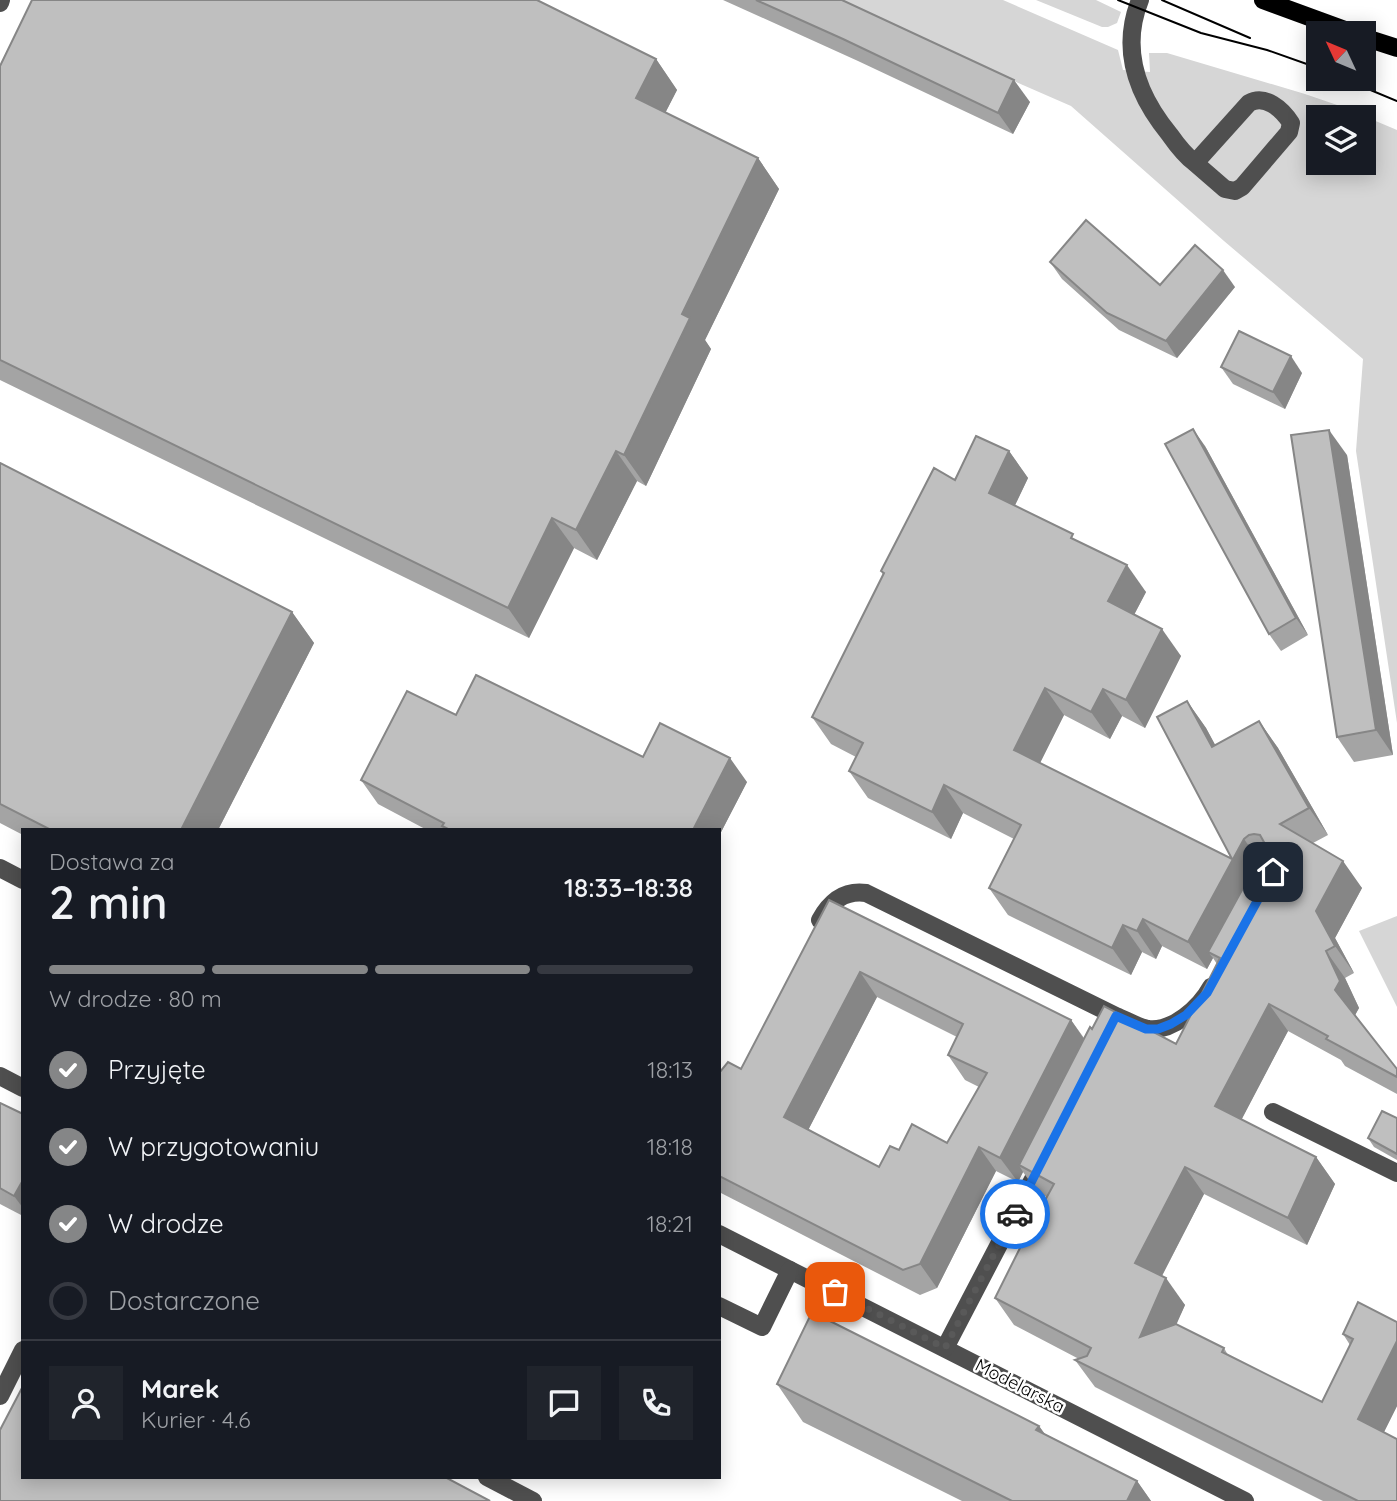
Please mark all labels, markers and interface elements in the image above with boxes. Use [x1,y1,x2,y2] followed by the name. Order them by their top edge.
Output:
[1306,21,1376,91] north arrow
[1306,21,1376,175] map controls
[1306,105,1376,175] button: layers
[1243,842,1303,902] pin
[49,847,175,876] text: Dostawa za
[1254,853,1292,891] icon: home
[564,871,693,904] text: 18:33–18:38
[49,873,168,931] text: 2 min
[49,984,222,1013] text: W drodze · 80 m
[49,1051,87,1089] icon: check
[108,1053,206,1086] text: Przyjęte
[647,1055,693,1084] text: 18:13
[49,1128,87,1166] icon: check
[108,1130,319,1163] text: W przygotowaniu
[647,1132,693,1161] text: 18:18
[980,1179,1050,1249] courier
[996,1195,1034,1233] icon: car
[49,1205,87,1243] icon: check
[108,1207,224,1240] text: W drodze
[647,1209,693,1238] text: 18:21
[805,1262,865,1322] pin
[816,1273,854,1311] icon: bag
[108,1284,260,1317] text: Dostarczone
[971,1353,1069,1418] street label: Modelarska
[49,1366,123,1440] button: person
[527,1366,601,1440] button: chat
[619,1366,693,1440] button: phone
[141,1372,219,1405] text: Marek
[141,1405,251,1434] text: Kurier · 4.6

